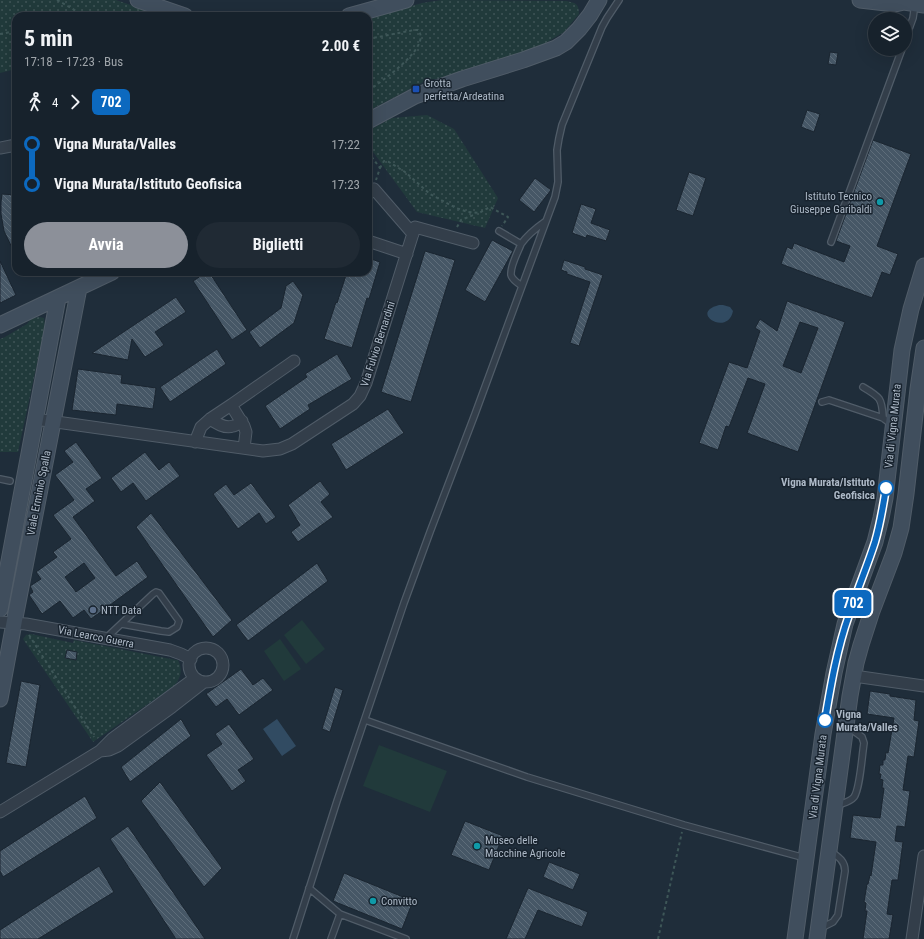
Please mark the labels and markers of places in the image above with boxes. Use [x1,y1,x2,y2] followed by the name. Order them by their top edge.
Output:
[424,77,504,103] place label: Grotta perfetta/Ardeatina
[411,84,421,94] marker: Grotta perfetta/Ardeatina
[790,190,872,216] place label: Istituto Tecnico Giuseppe Garibaldi
[875,197,885,207] marker: Istituto Tecnico Giuseppe Garibaldi
[781,476,876,502] place label: Vigna Murata/Istituto Geofisica
[878,480,894,496] marker: Vigna Murata/Istituto Geofisica
[101,604,142,617] place label: NTT Data
[88,605,98,615] marker: NTT Data
[836,708,898,734] place label: Vigna Murata/Valles
[817,712,833,728] marker: Vigna Murata/Valles
[485,834,566,860] place label: Museo delle Macchine Agricole
[472,841,482,851] marker: Museo delle Macchine Agricole
[381,895,418,908] place label: Convitto
[368,896,378,906] marker: Convitto

